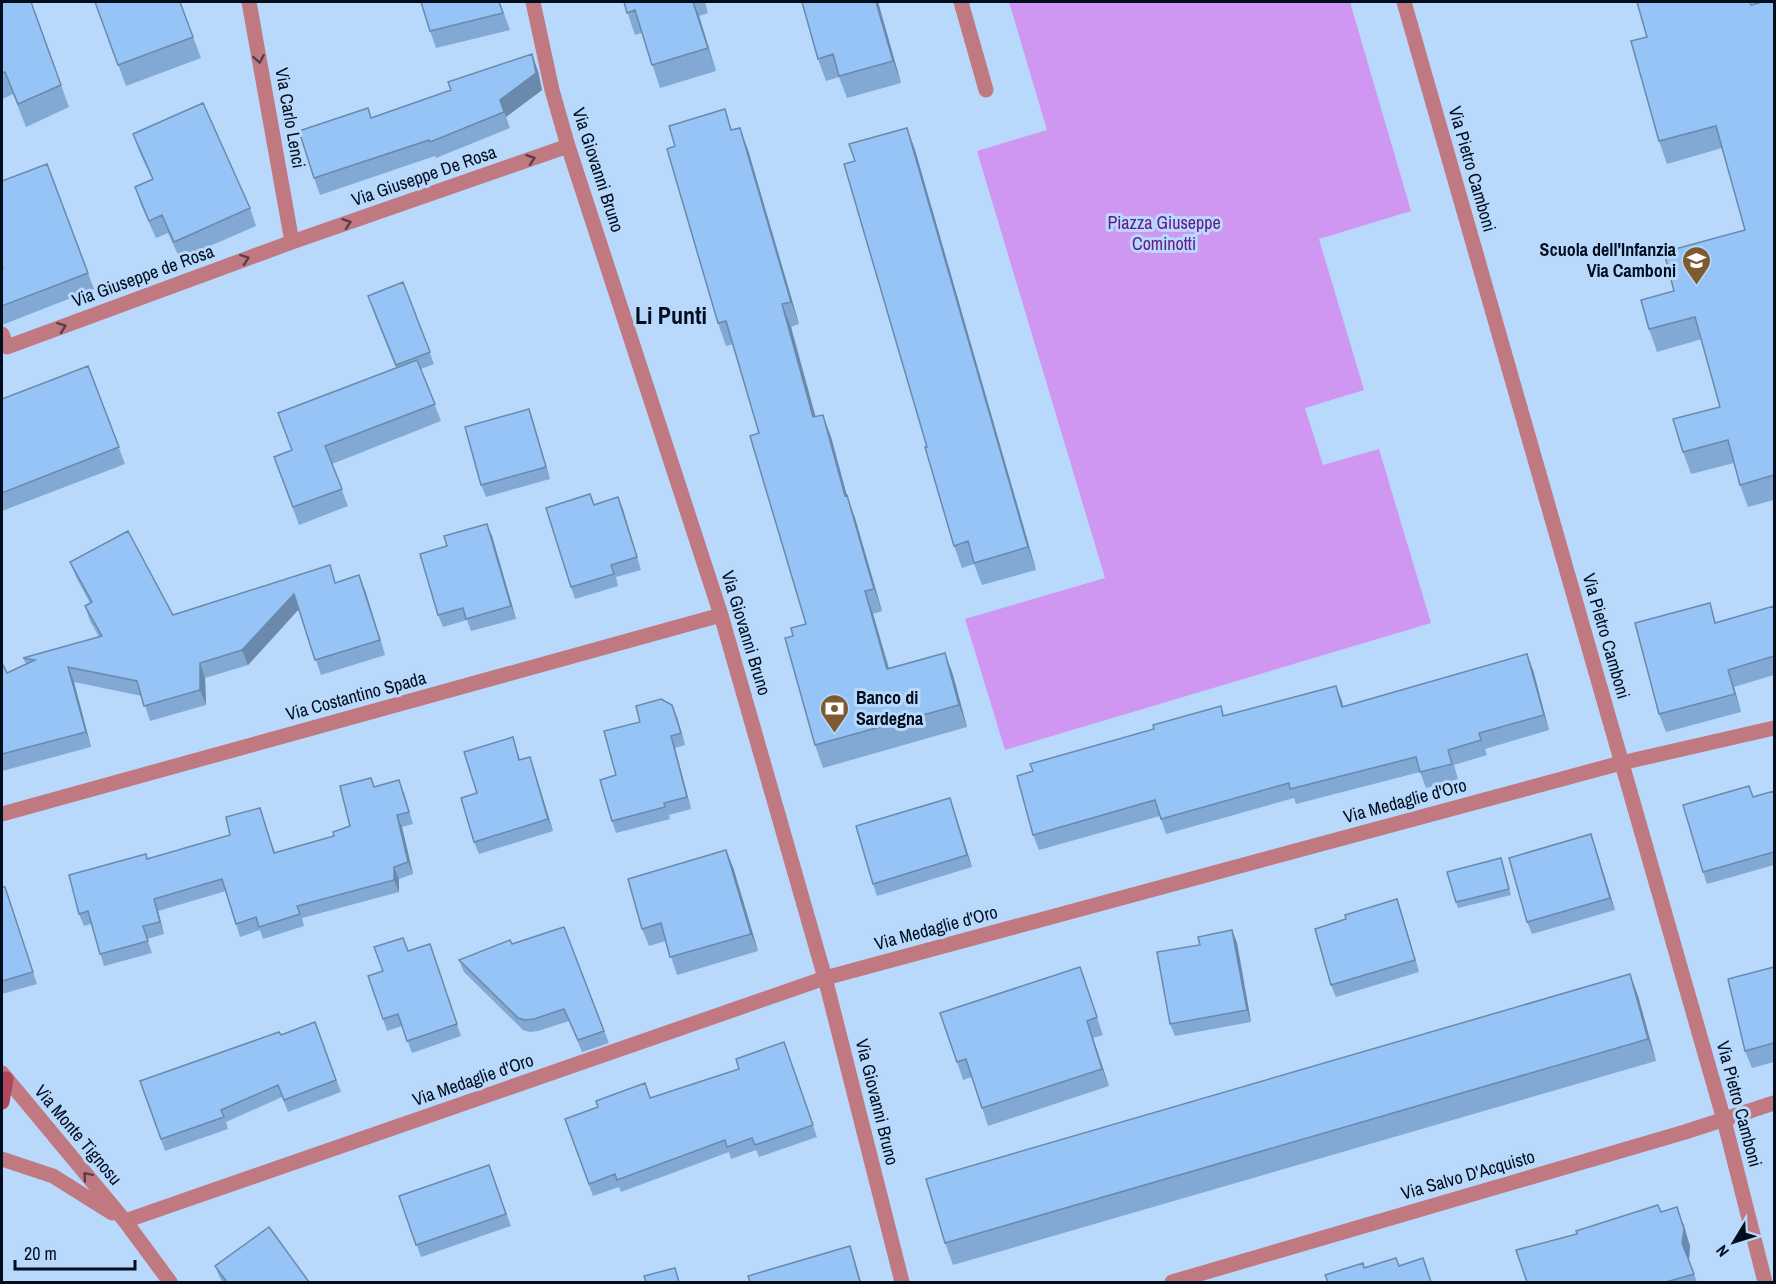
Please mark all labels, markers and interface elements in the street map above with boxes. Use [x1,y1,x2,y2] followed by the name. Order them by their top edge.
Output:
[253,54,265,64] one-way arrow
[269,66,312,170] street label: Via Carlo Lenci
[1443,103,1502,234] street label: Via Pietro Camboni
[567,104,630,235] street label: Via Giovanni Bruno
[348,139,500,212] street label: Via Giuseppe De Rosa
[525,153,536,166] one-way arrow
[1107,210,1221,256] park label: Piazza Giuseppe Cominotti
[341,217,352,230] one-way arrow
[1540,237,1677,283] place label: Scuola dell'Infanzia Via Camboni
[69,238,217,313] street label: Via Giuseppe de Rosa
[1681,244,1713,286] school or university icon: Scuola dell'Infanzia Via Camboni
[239,254,250,267] one-way arrow
[635,299,707,331] district label: Li Punti
[56,322,67,334] one-way arrow
[716,567,777,698] street label: Via Giovanni Bruno
[1577,570,1636,701] street label: Via Pietro Camboni
[283,665,429,726] street label: Via Costantino Spada
[856,685,924,731] place label: Banco di Sardegna
[819,692,851,734] bank icon: Banco di Sardegna
[1341,772,1469,829] street label: Via Medaglie d'Oro
[872,899,1000,956] street label: Via Medaglie d'Oro
[850,1036,905,1168] street label: Via Giovanni Bruno
[1711,1038,1768,1170] street label: Via Pietro Camboni
[409,1047,537,1112] street label: Via Medaglie d'Oro
[29,1079,128,1190] street label: Via Monte Tignosu
[1398,1143,1538,1206] street label: Via Salvo D'Acquisto
[83,1172,94,1183] one-way arrow
[1704,1212,1764,1272] north arrow
[15,1233,135,1271] scale bar
[24,1241,57,1266] text: 20 m
[1711,1241,1734,1262] text: N

